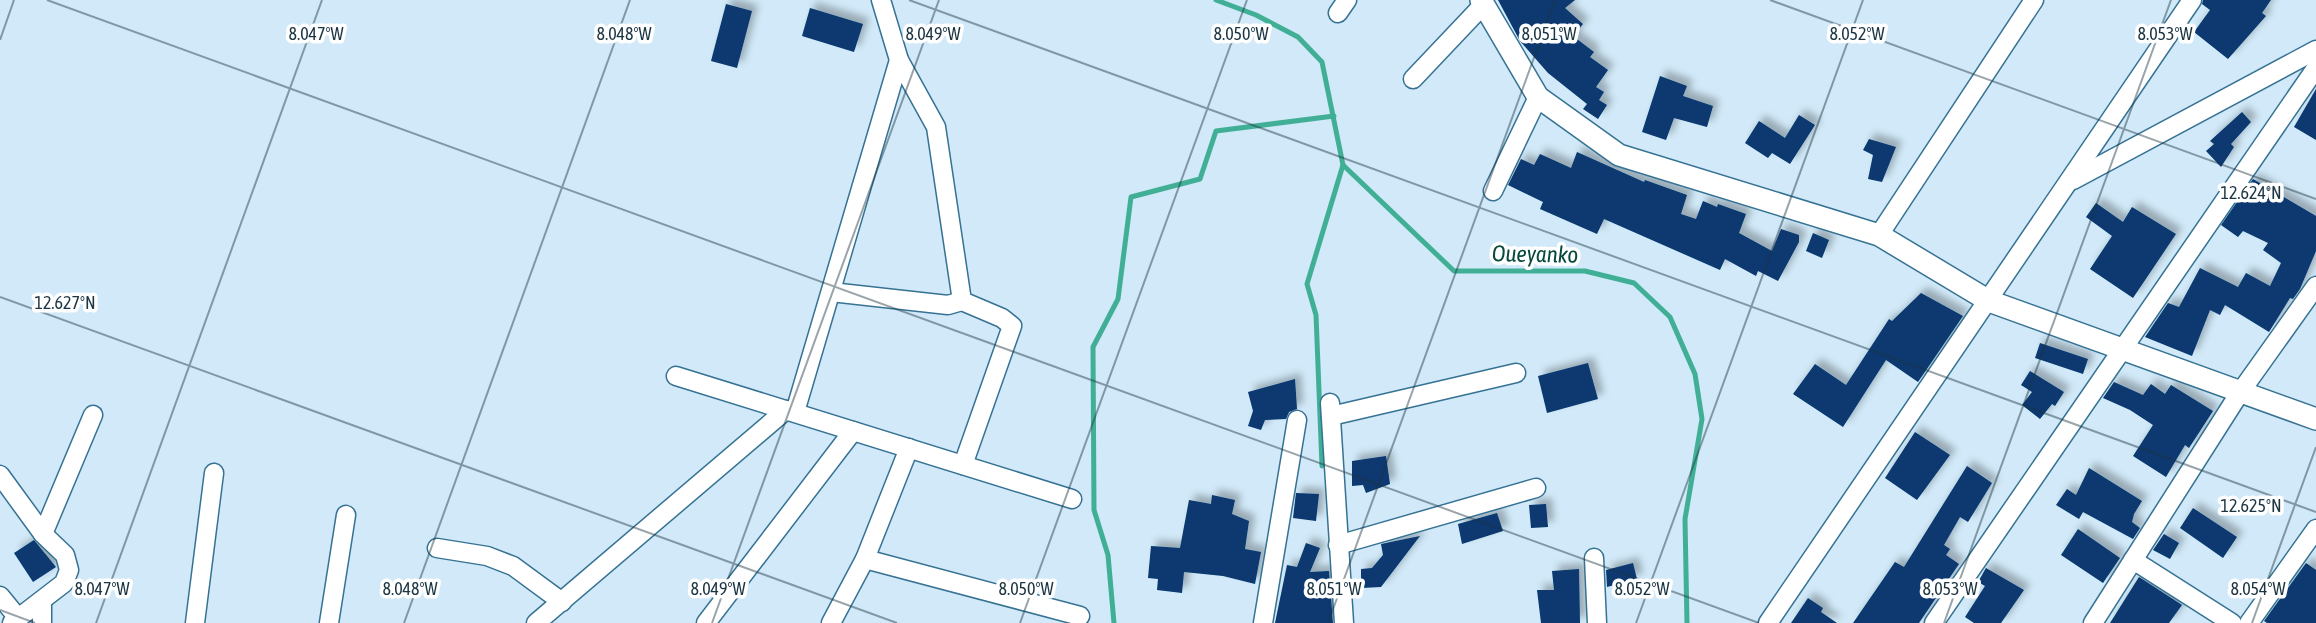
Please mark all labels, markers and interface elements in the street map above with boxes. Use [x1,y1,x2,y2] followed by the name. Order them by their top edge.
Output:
[288,23,344,44] text: 8.047°W
[596,23,652,44] text: 8.048°W
[905,23,961,44] text: 8.049°W
[1213,23,1269,44] text: 8.050°W
[1521,23,1577,44] text: 8.051°W
[1829,23,1885,44] text: 8.052°W
[2137,23,2193,44] text: 8.053°W
[2220,182,2282,203] text: 12.624°N
[1492,240,1578,268] water label: Oueyanko
[34,292,96,313] text: 12.627°N
[2220,495,2282,516] text: 12.625°N
[74,578,130,599] text: 8.047°W
[382,578,438,599] text: 8.048°W
[690,578,746,599] text: 8.049°W
[998,578,1054,599] text: 8.050°W
[1306,578,1362,599] text: 8.051°W
[1614,578,1670,599] text: 8.052°W
[1922,578,1978,599] text: 8.053°W
[2230,578,2286,599] text: 8.054°W

